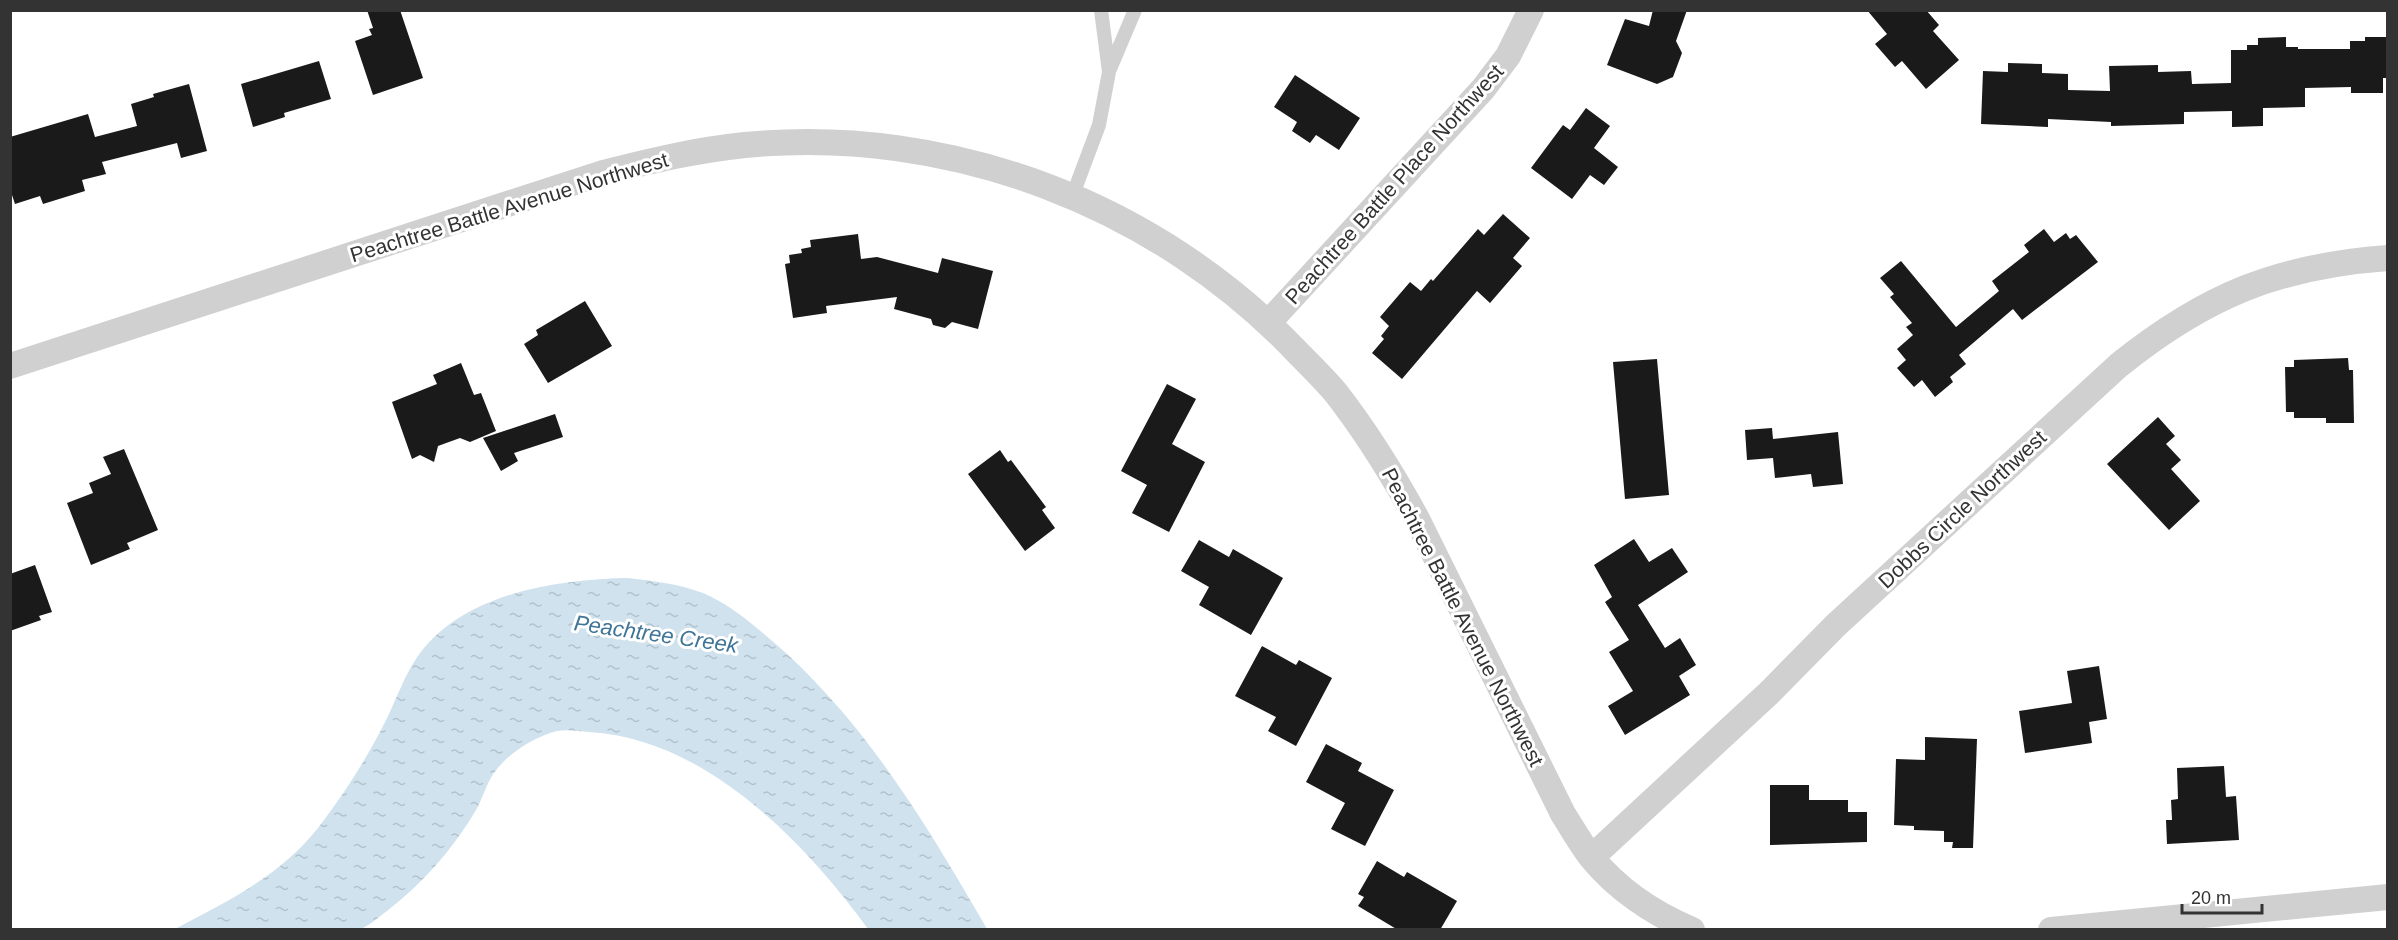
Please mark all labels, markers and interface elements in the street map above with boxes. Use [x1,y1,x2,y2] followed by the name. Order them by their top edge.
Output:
[1280,60,1508,308] street label: Peachtree Battle Place Northwest
[347,148,671,266] street label: Peachtree Battle Avenue Northwest
[1873,425,2051,593] street label: Dobbs Circle Northwest
[1378,464,1548,770] street label: Peachtree Battle Avenue Northwest
[573,610,740,658] water label: Peachtree Creek
[2182,877,2262,915] scale bar
[2191,888,2231,908] text: 20 m

